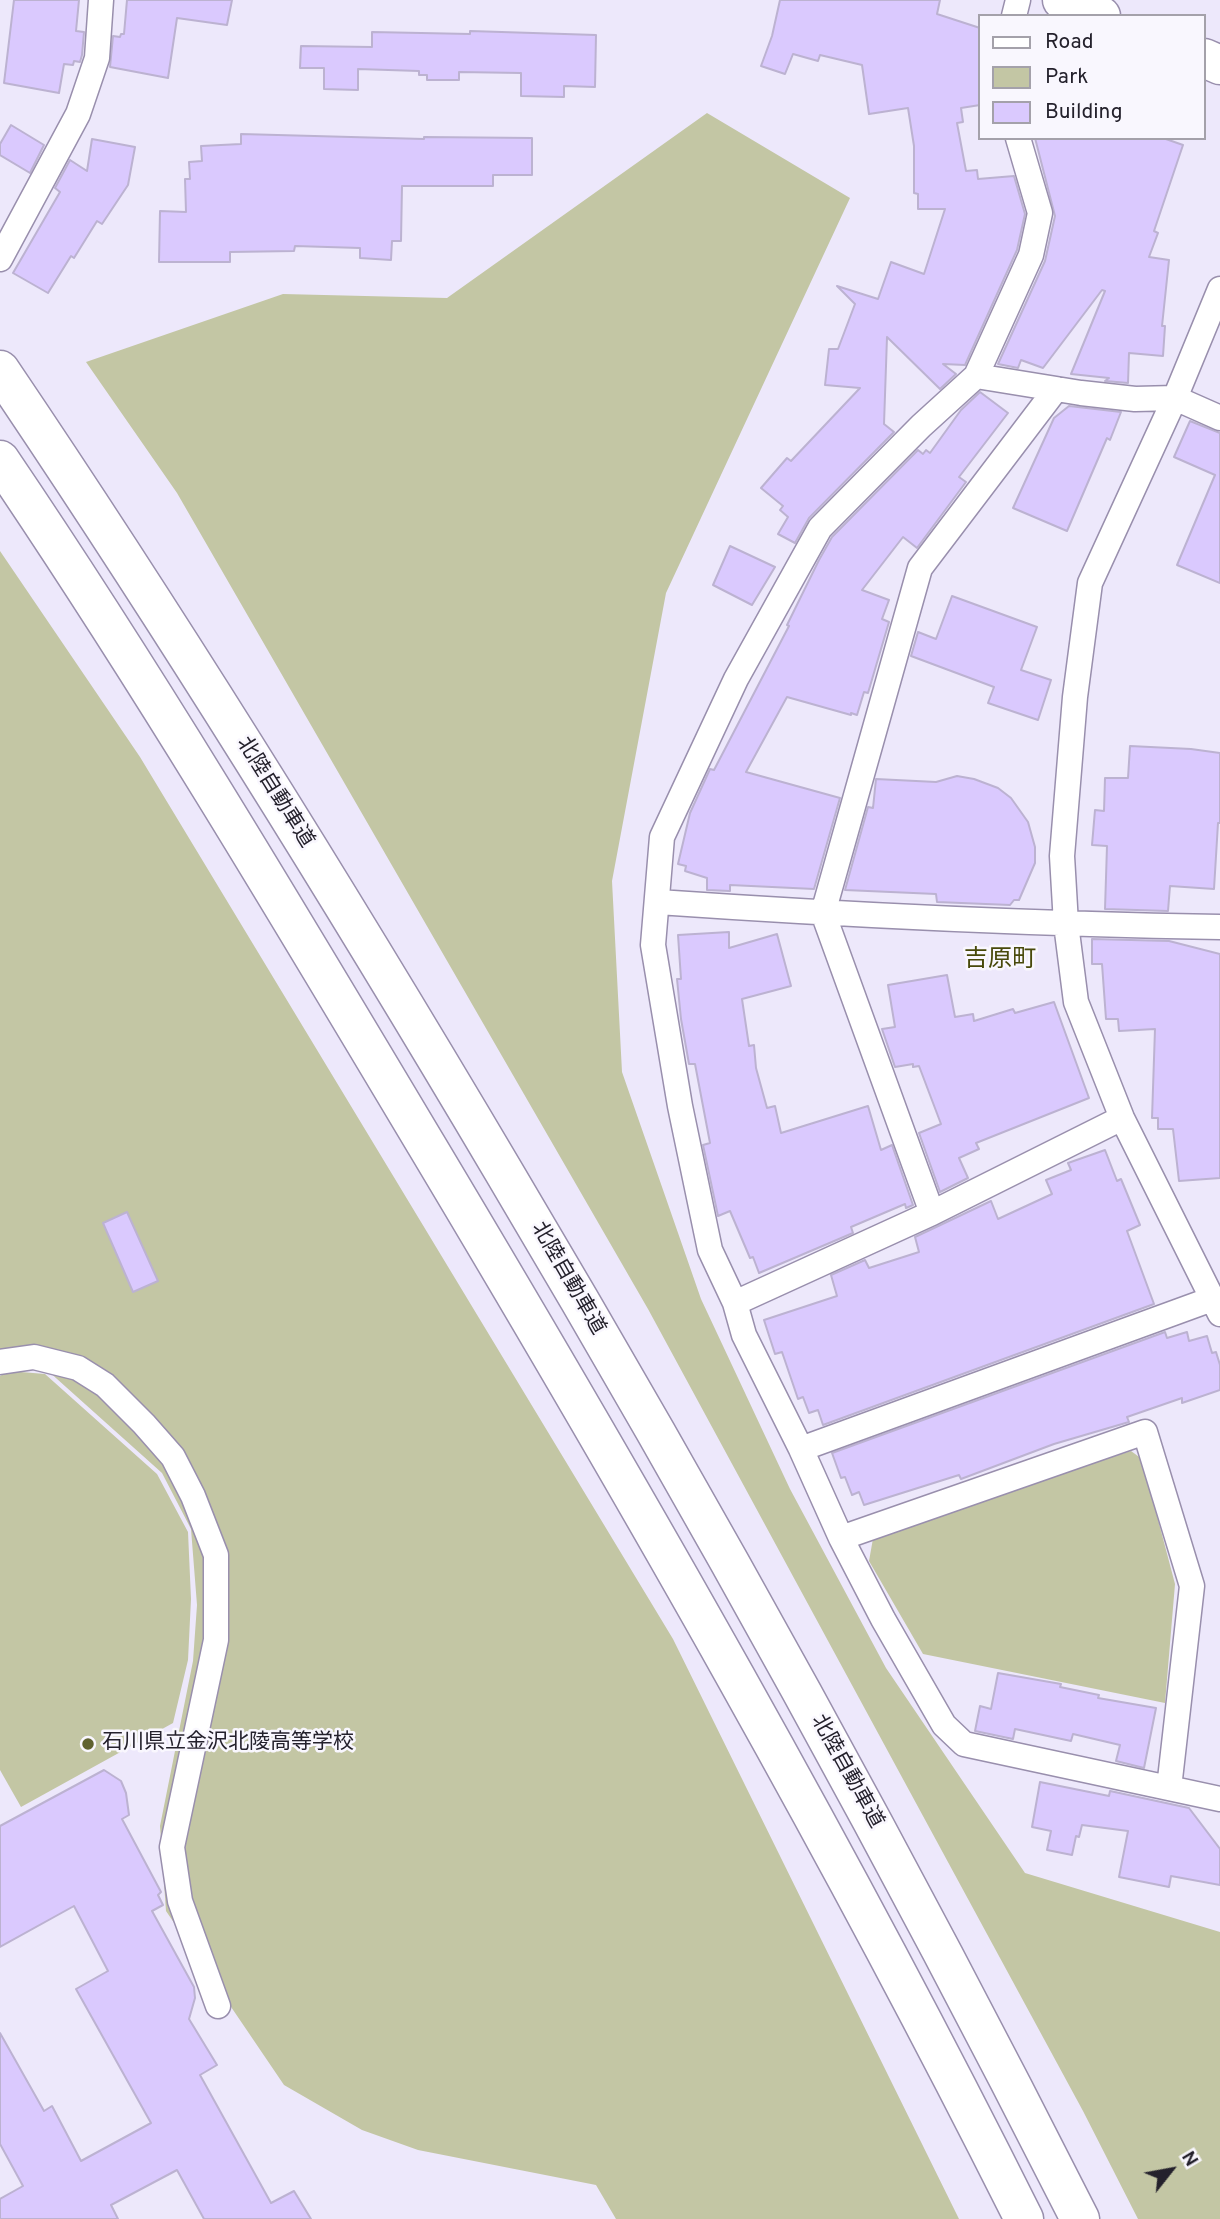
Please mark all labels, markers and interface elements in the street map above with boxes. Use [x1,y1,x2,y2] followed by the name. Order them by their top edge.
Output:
[978,14,1206,140] legend
[1045,29,1094,56] text: Road
[1045,64,1088,91] text: Park
[1045,99,1123,126] text: Building
[230,733,318,853] street label: 北陸自動車道
[964,947,1036,975] district label: 吉原町
[525,1218,609,1340] street label: 北陸自動車道
[804,1711,888,1833] street label: 北陸自動車道
[102,1731,354,1757] place label: 石川県立金沢北陵高等学校
[80,1736,96,1752] marker: 石川県立金沢北陵高等学校
[1136,2135,1206,2205] north arrow
[1175,2147,1203,2171] text: N

